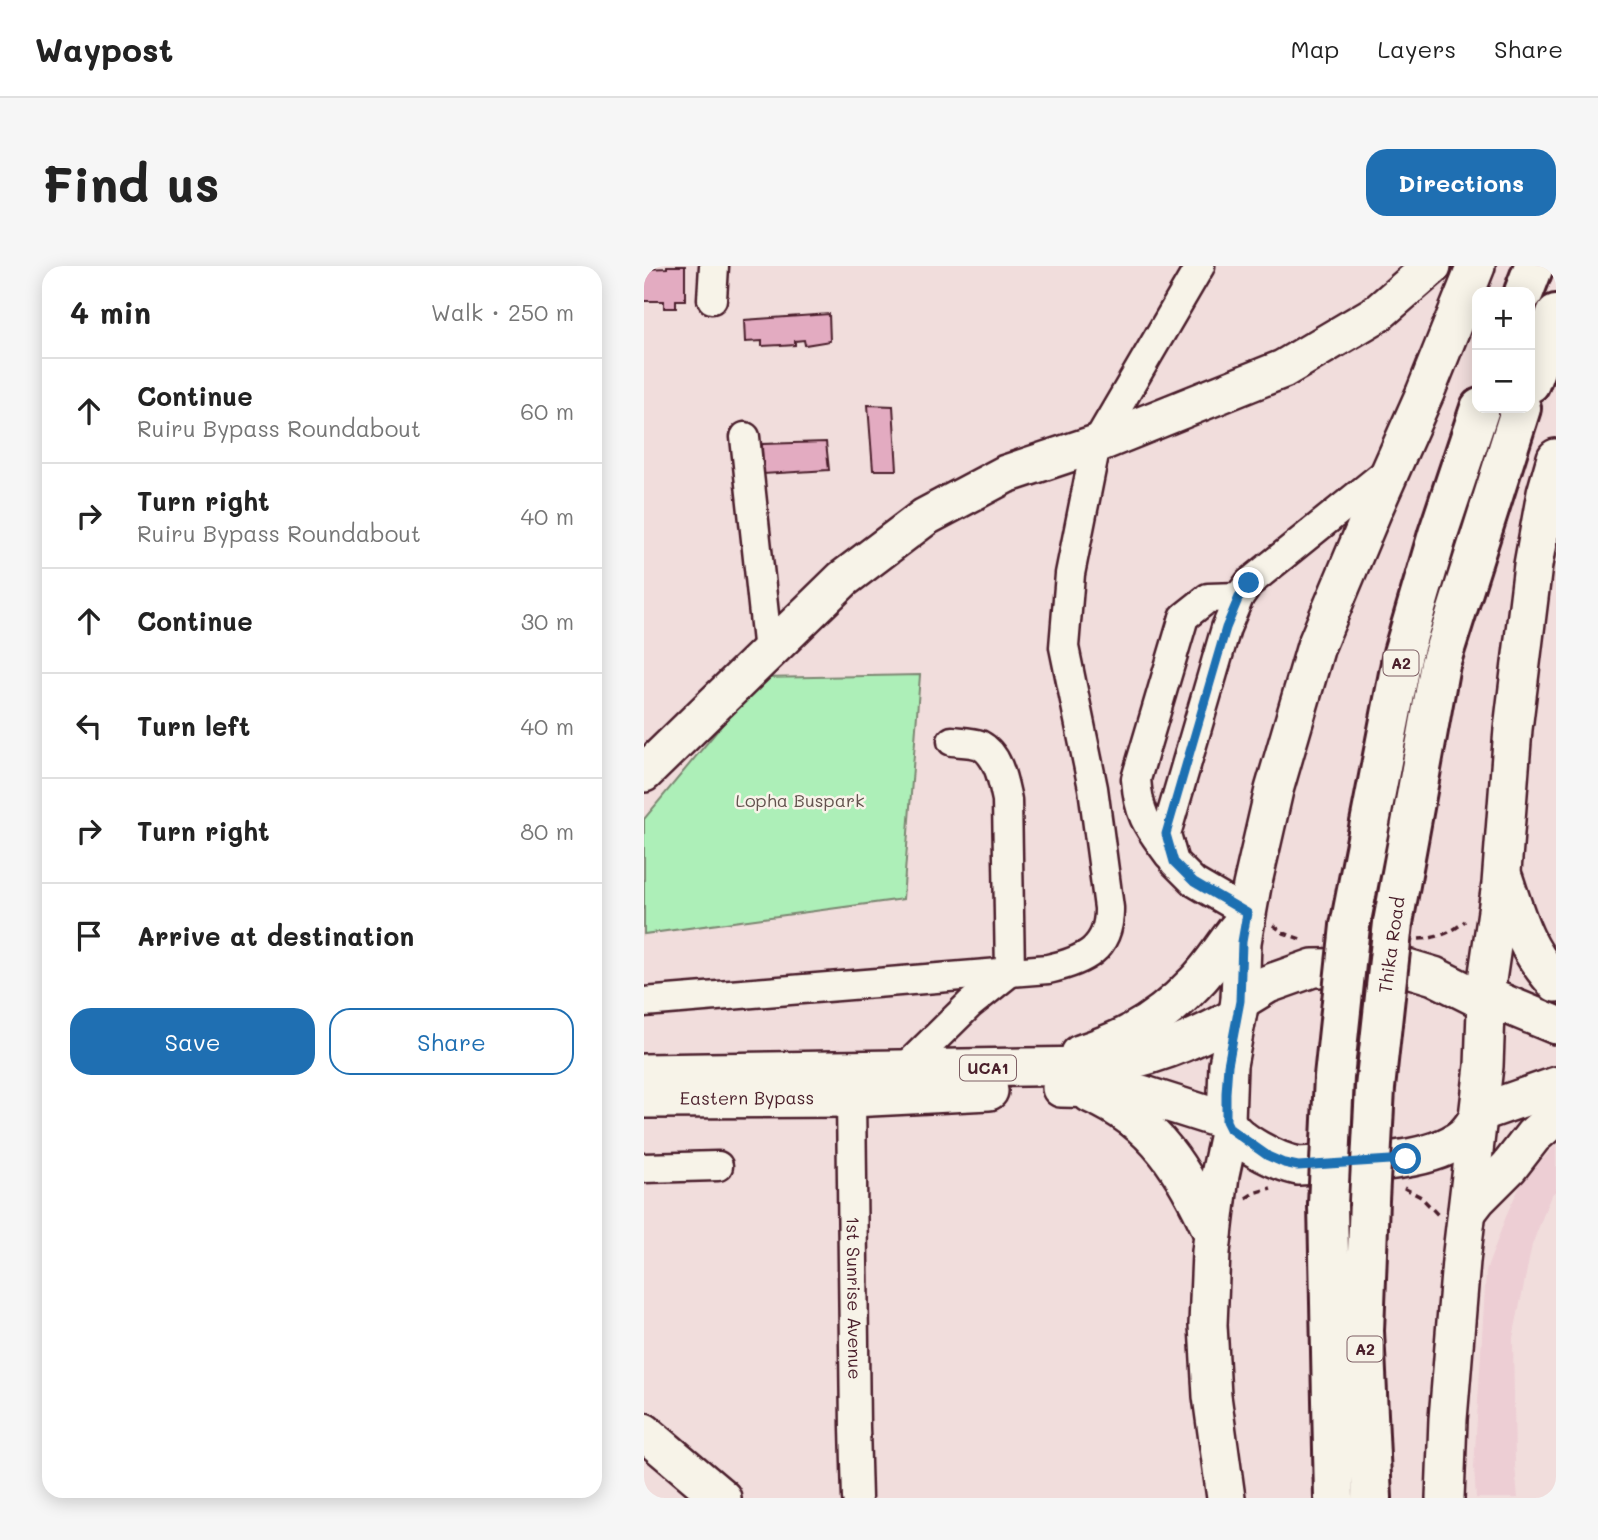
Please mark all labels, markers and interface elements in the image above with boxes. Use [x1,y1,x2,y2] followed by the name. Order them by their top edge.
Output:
[35,27,173,70] text: Waypost
[1291,33,1339,64] text: Map
[1377,33,1456,64] text: Layers
[1494,33,1563,64] text: Share
[1366,149,1556,216] button: Directions
[42,151,220,214] text: Find us
[1472,287,1535,413] map controls
[1472,287,1535,350] button: +
[70,292,151,332] text: 4 min
[431,297,574,327] text: Walk · 250 m
[1472,350,1535,413] button: −
[137,379,253,413] text: Continue
[70,392,108,430] icon: ahead
[520,396,574,426] text: 60 m
[137,413,421,443] text: Ruiru Bypass Roundabout
[137,484,270,518] text: Turn right
[70,497,108,535] icon: right
[521,501,574,531] text: 40 m
[137,518,421,548] text: Ruiru Bypass Roundabout
[1233,567,1264,598] route end
[70,602,108,640] icon: ahead
[137,604,253,638] text: Continue
[521,606,574,636] text: 30 m
[1384,650,1418,676] road number: A2
[70,707,108,745] icon: left
[137,709,250,743] text: Turn left
[521,711,574,741] text: 40 m
[735,788,865,812] park label: Lopha Buspark
[70,812,108,850] icon: right
[137,814,270,848] text: Turn right
[520,816,574,846] text: 80 m
[1372,895,1410,995] street label: Thika Road
[70,917,108,955] icon: arrive
[137,919,414,953] text: Arrive at destination
[70,1008,315,1075] button: Save
[329,1008,574,1075] button: Share
[960,1056,1016,1080] road number: UCA1
[680,1085,814,1110] street label: Eastern Bypass
[1390,1143,1421,1174] route start
[841,1216,867,1380] street label: 1st Sunrise Avenue
[1348,1336,1382,1362] road number: A2

